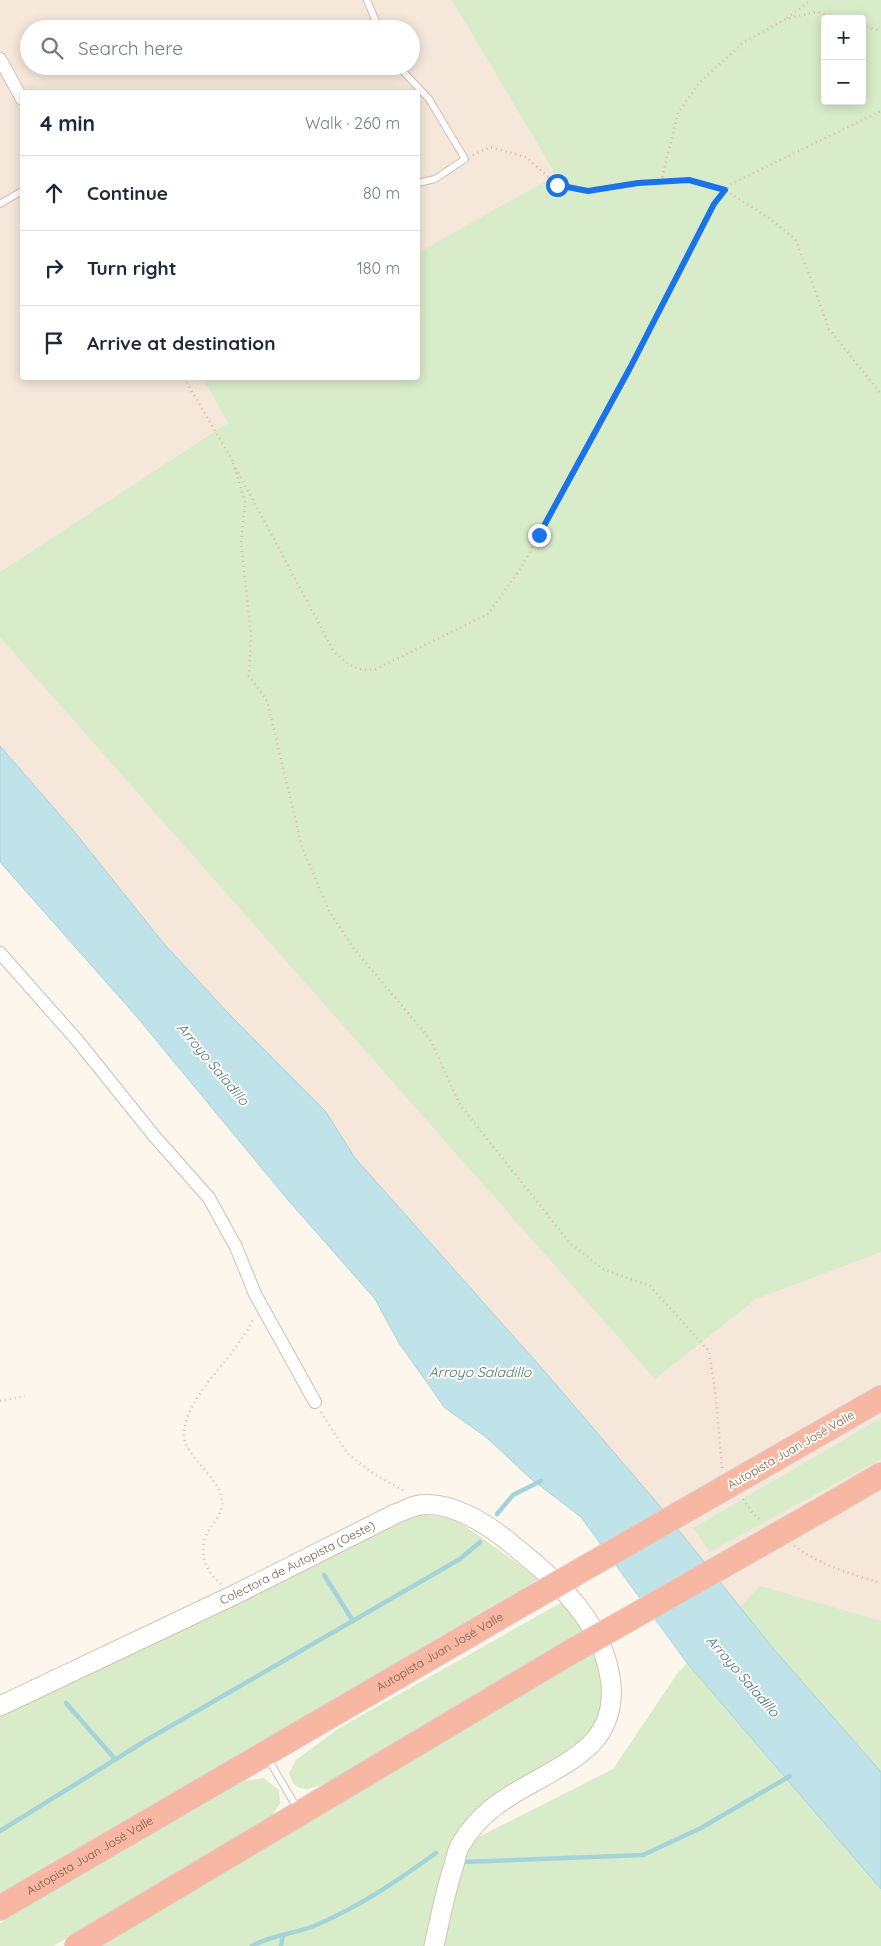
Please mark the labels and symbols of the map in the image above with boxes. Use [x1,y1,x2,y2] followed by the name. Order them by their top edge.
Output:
[546,174,569,197] route start
[528,524,551,547] route end
[173,1019,253,1109] water label: Arroyo Saladillo
[429,1363,532,1381] water label: Arroyo Saladillo
[725,1407,857,1492] street label: Autopista Juan José Valle
[217,1517,377,1608] street label: Colectora de Autopista (Oeste)
[374,1609,506,1694] street label: Autopista Juan José Valle
[703,1631,784,1721] water label: Arroyo Saladillo
[24,1812,156,1898] street label: Autopista Juan José Valle

